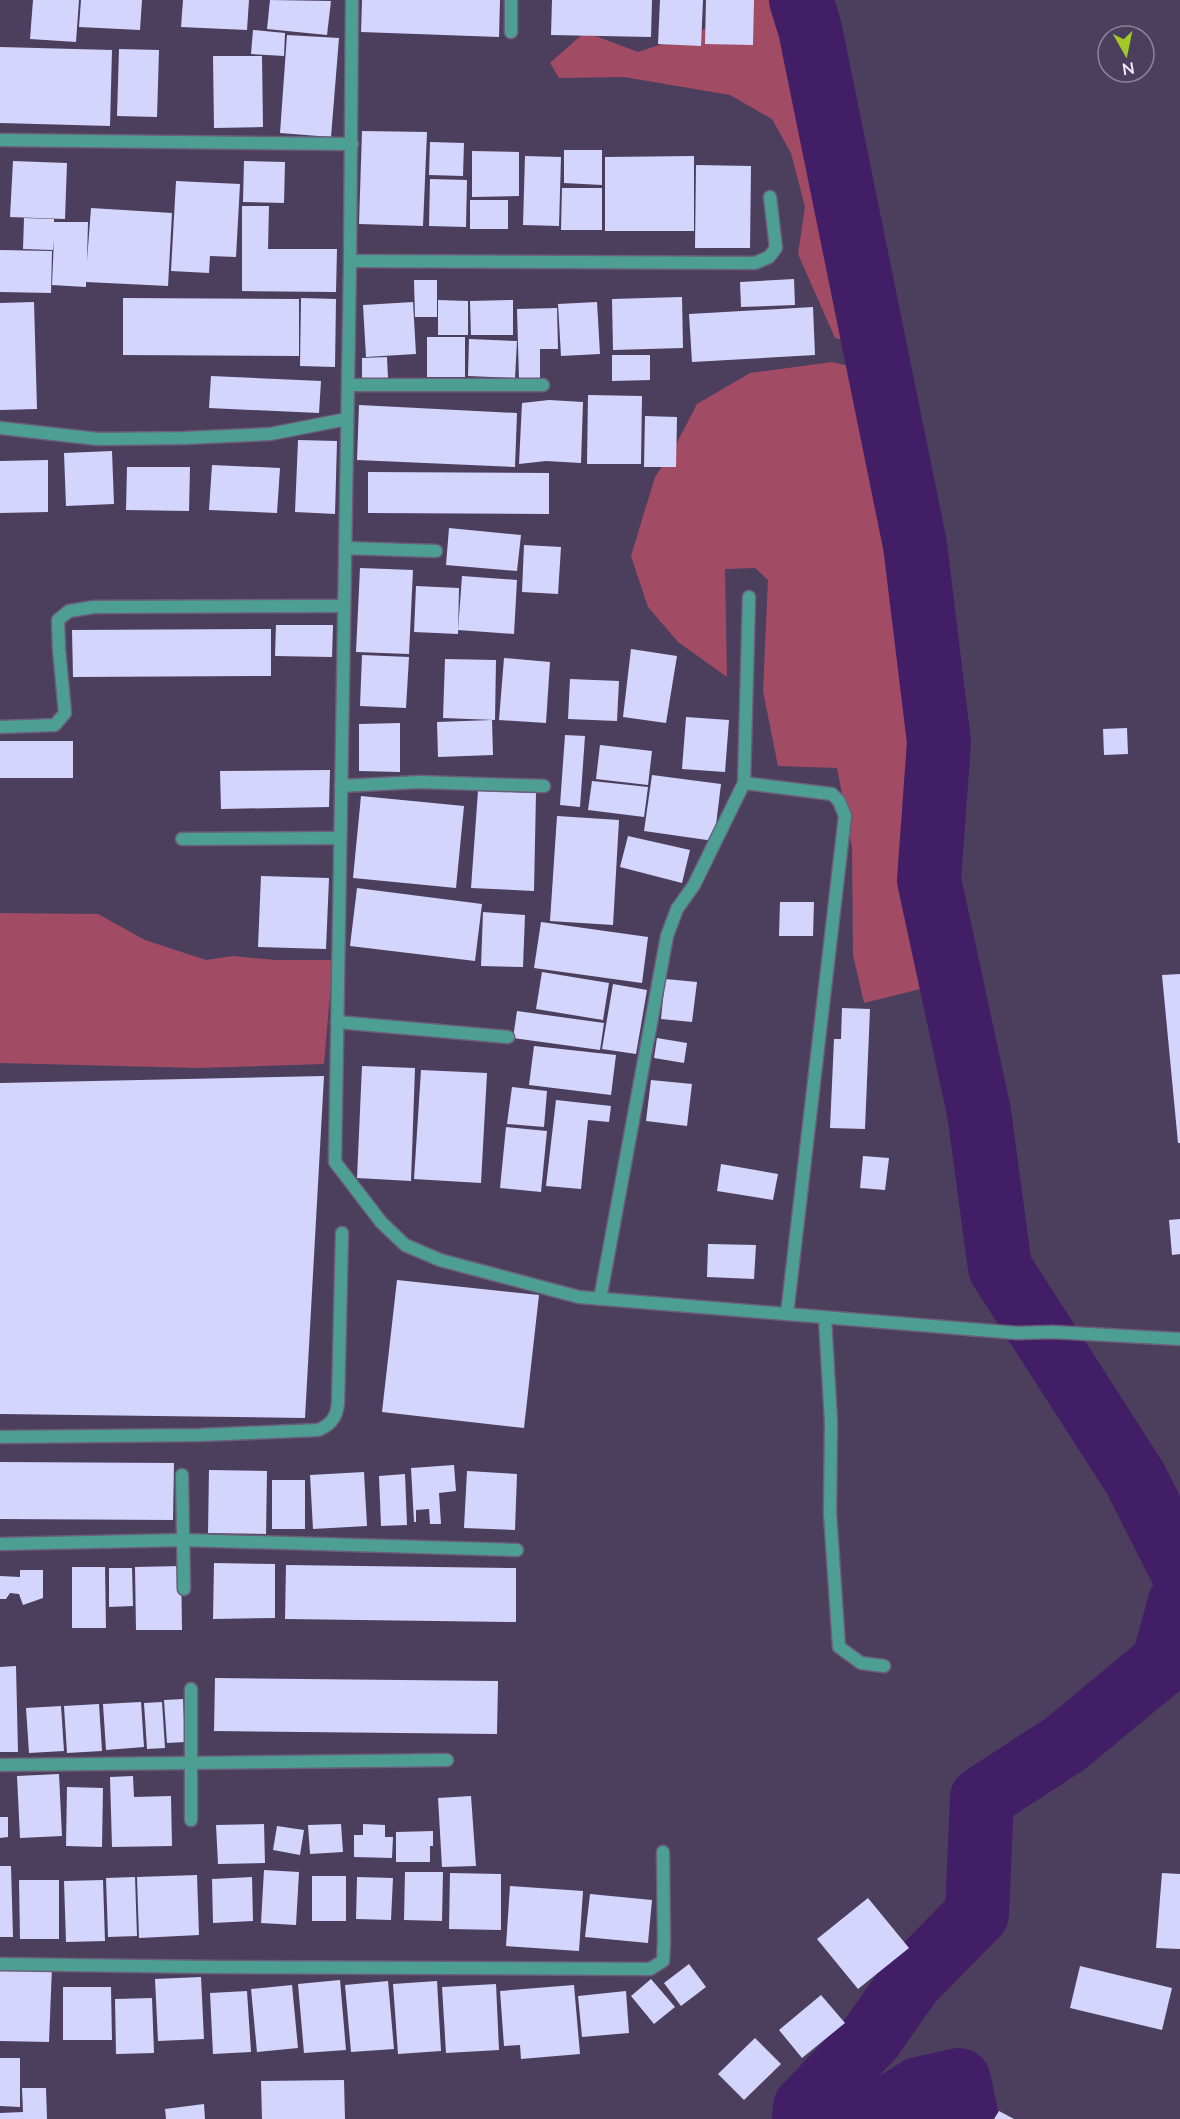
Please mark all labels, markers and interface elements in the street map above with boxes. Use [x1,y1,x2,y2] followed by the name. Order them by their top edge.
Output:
[1096,24,1156,84] north arrow
[1121,59,1136,80] text: N

